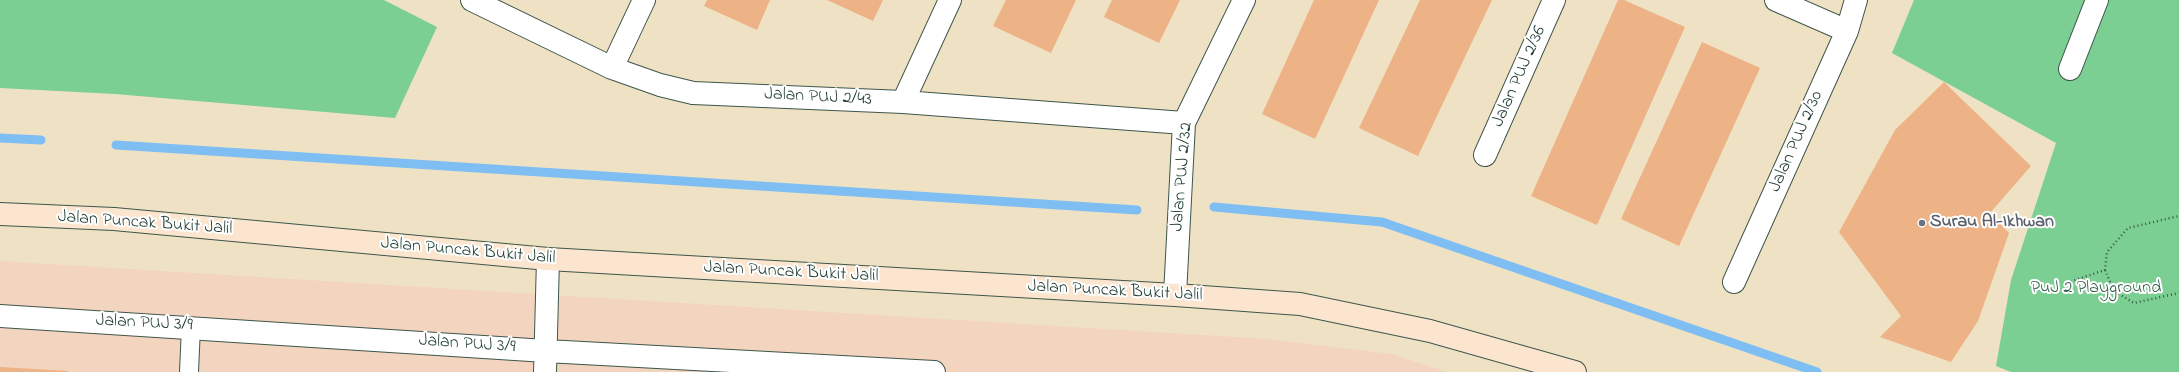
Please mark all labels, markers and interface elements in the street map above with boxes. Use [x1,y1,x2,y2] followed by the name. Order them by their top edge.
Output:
[1488,23,1552,131] street label: Jalan PUJ 2/36
[764,84,872,112] street label: Jalan PUJ 2/43
[1765,88,1829,196] street label: Jalan PUJ 2/30
[1167,122,1199,232] street label: Jalan PUJ 2/32
[57,207,233,241] street label: Jalan Puncak Bukit Jalil
[1930,212,2054,234] place label: Surau Al-Ikhwan
[1917,218,1927,228] marker: Surau Al-Ikhwan
[380,234,556,270] street label: Jalan Puncak Bukit Jalil
[703,258,879,288] street label: Jalan Puncak Bukit Jalil
[1027,277,1203,307] street label: Jalan Puncak Bukit Jalil
[2031,278,2161,300] park label: PuJ 2 Playground
[95,311,193,337] street label: Jalan PUJ 3/9
[418,331,516,359] street label: Jalan PUJ 3/9

